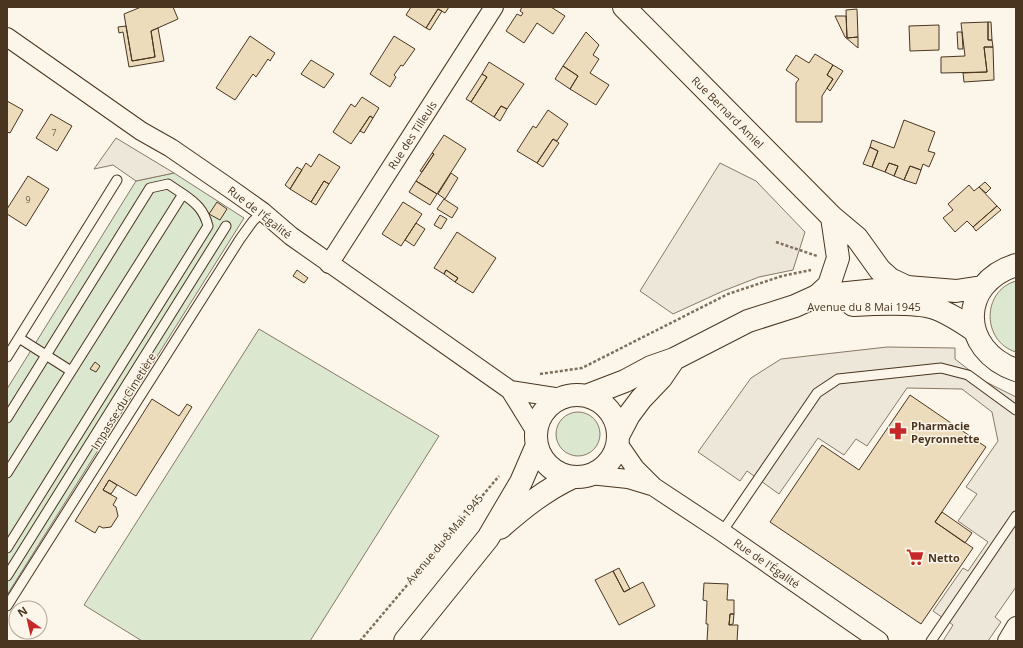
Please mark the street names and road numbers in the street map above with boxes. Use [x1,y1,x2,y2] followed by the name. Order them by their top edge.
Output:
[689,73,767,151] street label: Rue Bernard Amiel
[384,98,440,172] street label: Rue des Tilleuls
[225,182,295,242] street label: Rue de l'Égalité
[807,299,921,314] street label: Avenue du 8 Mai 1945
[87,350,159,452] street label: Impasse du Cimetière
[402,491,486,587] street label: Avenue du 8 Mai 1945
[731,535,803,591] street label: Rue de l'Égalité

